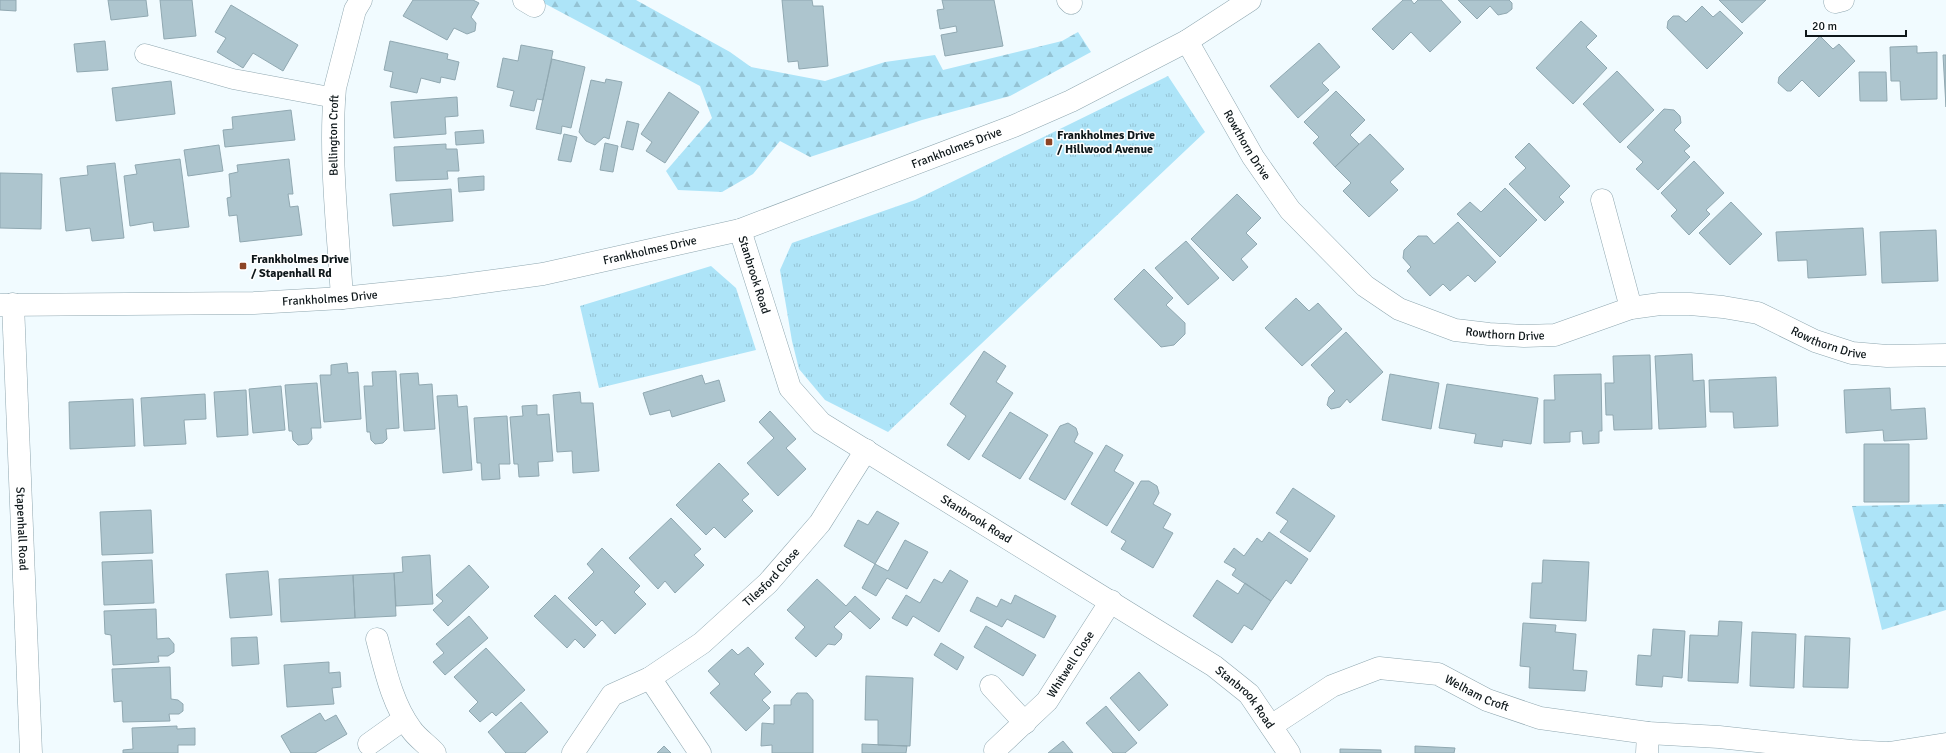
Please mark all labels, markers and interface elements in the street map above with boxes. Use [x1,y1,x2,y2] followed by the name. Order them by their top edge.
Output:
[1806,12,1906,38] scale bar
[1812,19,1837,34] text: 20 m
[326,94,342,176] street label: Bellington Croft
[1220,107,1274,183] street label: Rowthorn Drive
[909,124,1004,172] street label: Frankholmes Drive
[1057,128,1155,157] place label: Frankholmes Drive / Hillwood Avenue
[1044,137,1054,147] marker: Frankholmes Drive / Hillwood Avenue
[602,233,698,268] street label: Frankholmes Drive
[734,234,773,316] street label: Stanbrook Road
[251,252,349,281] place label: Frankholmes Drive / Stapenhall Rd
[238,261,248,271] marker: Frankholmes Drive / Stapenhall Rd
[282,287,378,309] street label: Frankholmes Drive
[1788,323,1867,362] street label: Rowthorn Drive
[1465,324,1545,344] street label: Rowthorn Drive
[12,487,31,571] street label: Stapenhall Road
[938,492,1014,547] street label: Stanbrook Road
[740,545,803,610] street label: Tilesford Close
[1044,628,1098,701] street label: Whitwell Close
[1212,663,1277,732] street label: Stanbrook Road
[1442,672,1511,715] street label: Welham Croft

